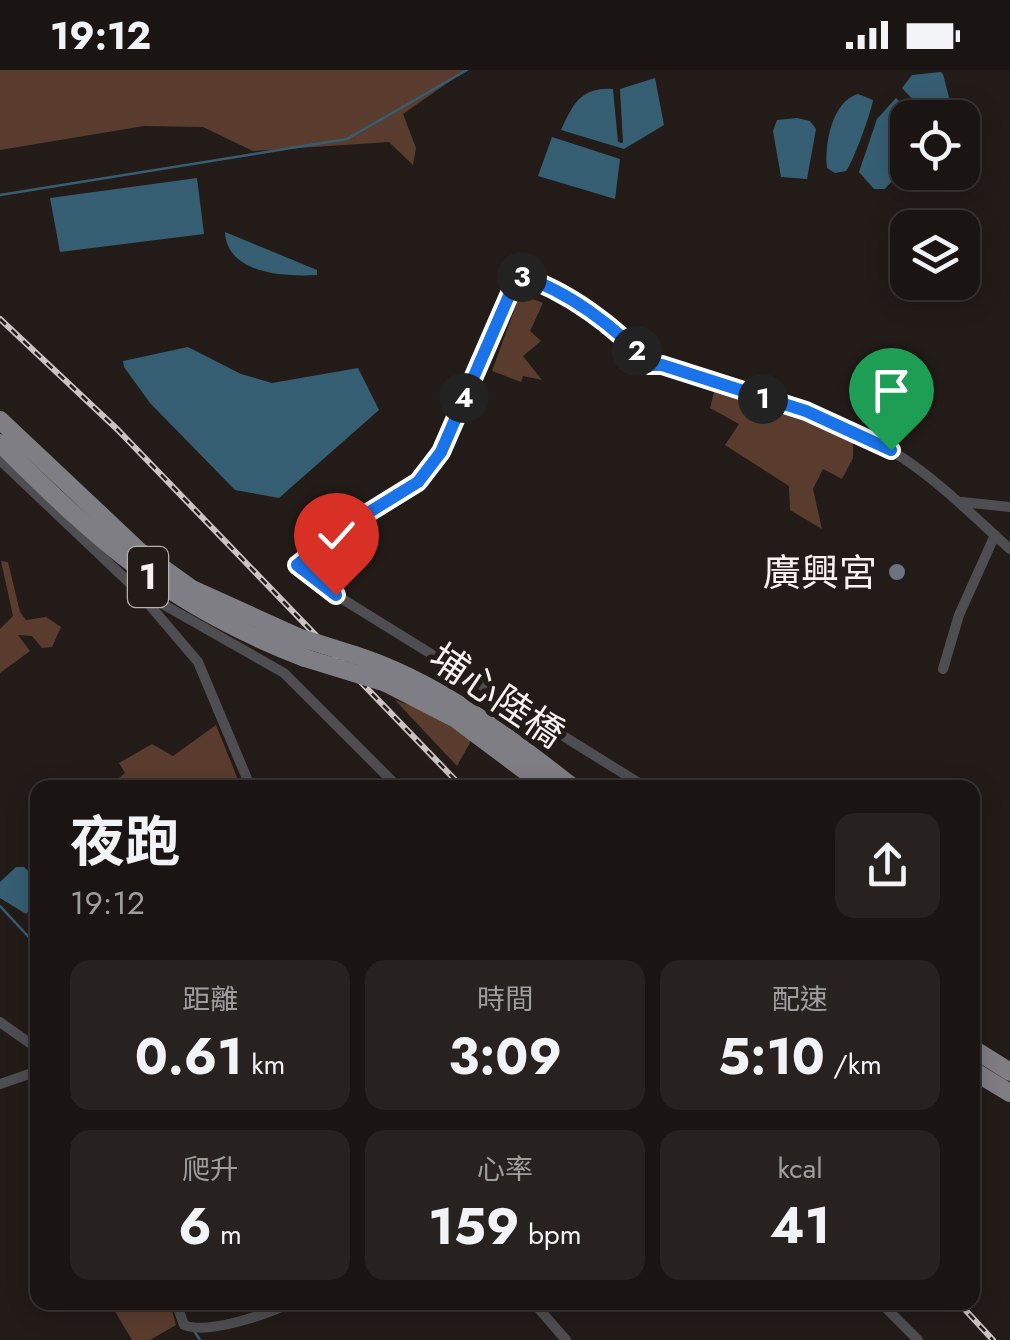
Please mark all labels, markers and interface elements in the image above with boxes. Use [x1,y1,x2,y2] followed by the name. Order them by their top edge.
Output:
[50,8,151,63] text: 19:12
[890,100,980,300] map controls
[890,100,980,190] button: locate
[890,210,980,300] button: layers
[497,252,547,302] pin: 3
[513,256,531,297] text: 3
[612,326,662,376] pin: 2
[628,330,646,371] text: 2
[849,348,934,451] pin
[864,363,919,418] icon: arrive
[439,373,489,423] pin: 4
[738,374,788,424] pin: 1
[454,377,474,418] text: 4
[756,378,770,419] text: 1
[294,493,379,596] pin
[309,508,364,563] icon: check
[763,545,877,600] place label: 廣興宮
[128,547,168,607] road number: 1
[886,561,908,583] marker: 廣興宮
[419,630,575,760] street label: 埔心陸橋
[70,802,180,882] text: 夜跑
[835,813,940,918] button: share
[70,880,145,926] text: 19:12
[182,979,238,1020] text: 距離
[477,979,533,1020] text: 時間
[772,979,828,1020] text: 配速
[135,1020,243,1093] text: 0.61
[448,1020,562,1093] text: 3:09
[718,1020,825,1093] text: 5:10
[243,1044,285,1085] text: km
[825,1044,882,1085] text: /km
[777,1148,823,1189] text: kcal
[182,1149,238,1190] text: 爬升
[477,1149,533,1190] text: 心率
[770,1189,830,1262] text: 41
[178,1190,212,1263] text: 6
[428,1190,519,1263] text: 159
[212,1214,242,1255] text: m
[519,1214,582,1255] text: bpm

